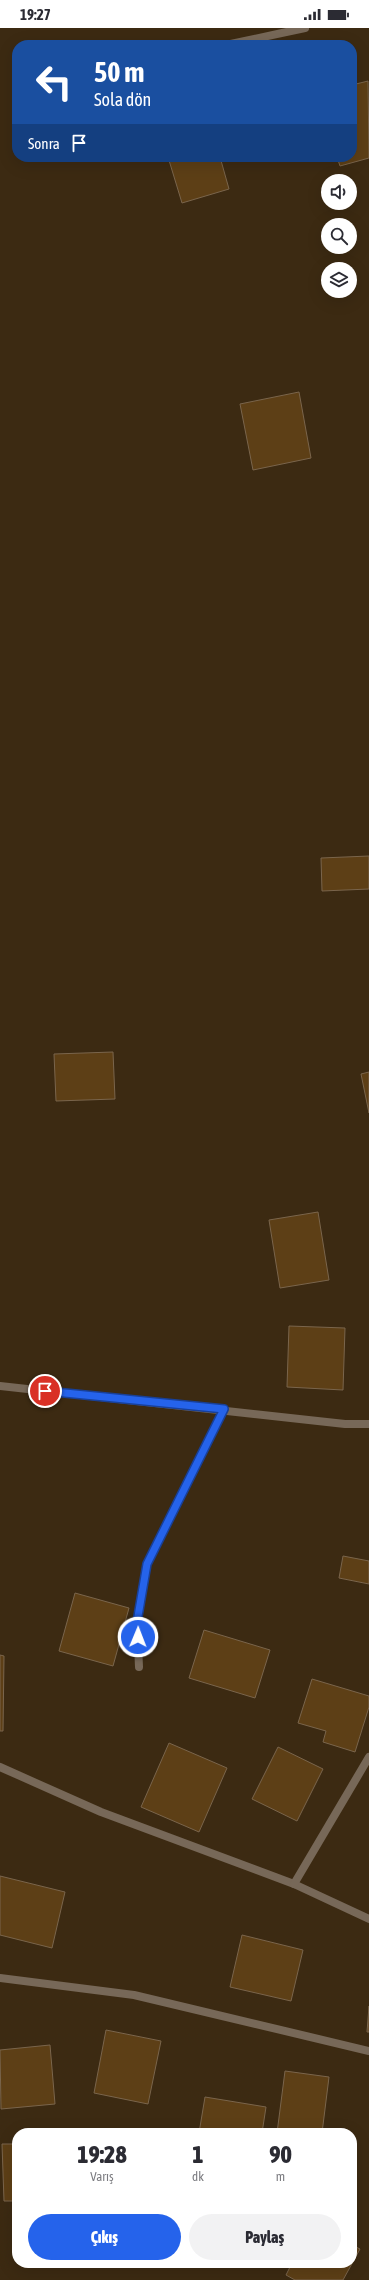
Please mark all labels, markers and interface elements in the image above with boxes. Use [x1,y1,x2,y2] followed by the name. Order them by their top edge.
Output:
[20,6,51,23] text: 19:27
[28,56,80,108] icon: left
[94,56,144,88] text: 50 m
[94,89,151,110] text: Sola dön
[68,132,90,154] icon: arrive
[28,135,60,152] text: Sonra
[321,174,357,298] map controls
[321,174,357,210] button: sound
[321,218,357,254] button: search
[321,262,357,298] button: layers
[28,1374,62,1408] pin
[34,1380,56,1402] icon: arrive
[117,1616,159,1658] position arrow
[77,2141,127,2168] text: 19:28
[192,2141,204,2168] text: 1
[269,2141,292,2168] text: 90
[90,2169,114,2184] text: Varış
[192,2169,204,2184] text: dk
[276,2169,285,2184] text: m
[28,2214,181,2260] button: Çıkış
[189,2214,341,2260] button: Paylaş

